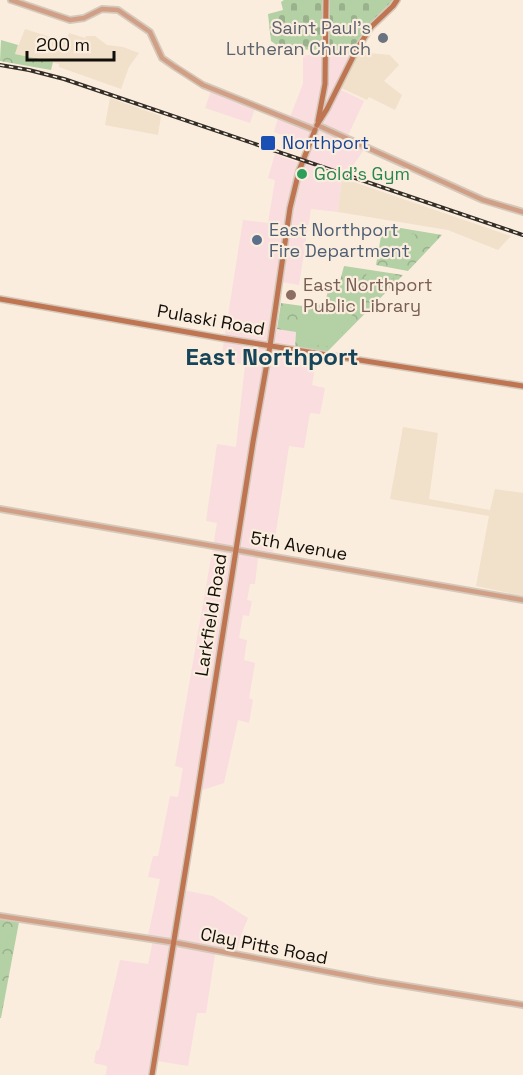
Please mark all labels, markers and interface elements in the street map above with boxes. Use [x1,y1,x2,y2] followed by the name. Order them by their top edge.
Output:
[226,16,371,60] place label: Saint Paul's Lutheran Church
[27,24,114,62] scale bar
[376,31,390,45] marker: Saint Paul's Lutheran Church
[36,33,90,56] text: 200 m
[282,131,369,154] place label: Northport
[259,134,277,152] marker: Northport
[314,162,410,185] place label: Gold's Gym
[295,167,309,181] marker: Gold's Gym
[269,218,410,262] place label: East Northport Fire Department
[250,233,264,247] marker: East Northport Fire Department
[303,273,433,317] place label: East Northport Public Library
[284,288,298,302] marker: East Northport Public Library
[155,299,267,340] street label: Pulaski Road
[186,341,358,372] district label: East Northport
[249,526,349,565] street label: 5th Avenue
[189,552,232,678] street label: Larkfield Road
[198,922,330,969] street label: Clay Pitts Road

